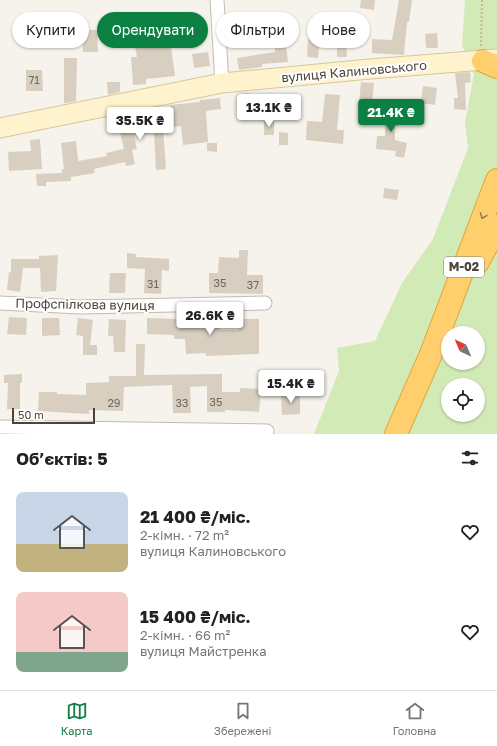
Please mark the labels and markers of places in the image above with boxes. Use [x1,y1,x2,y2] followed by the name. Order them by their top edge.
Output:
[232,94,306,128] pin: 13.1K ₴
[354,99,428,133] pin: 21.4K ₴
[103,107,177,141] pin: 35.5K ₴
[173,302,247,336] pin: 26.6K ₴
[254,370,328,404] pin: 15.4K ₴

